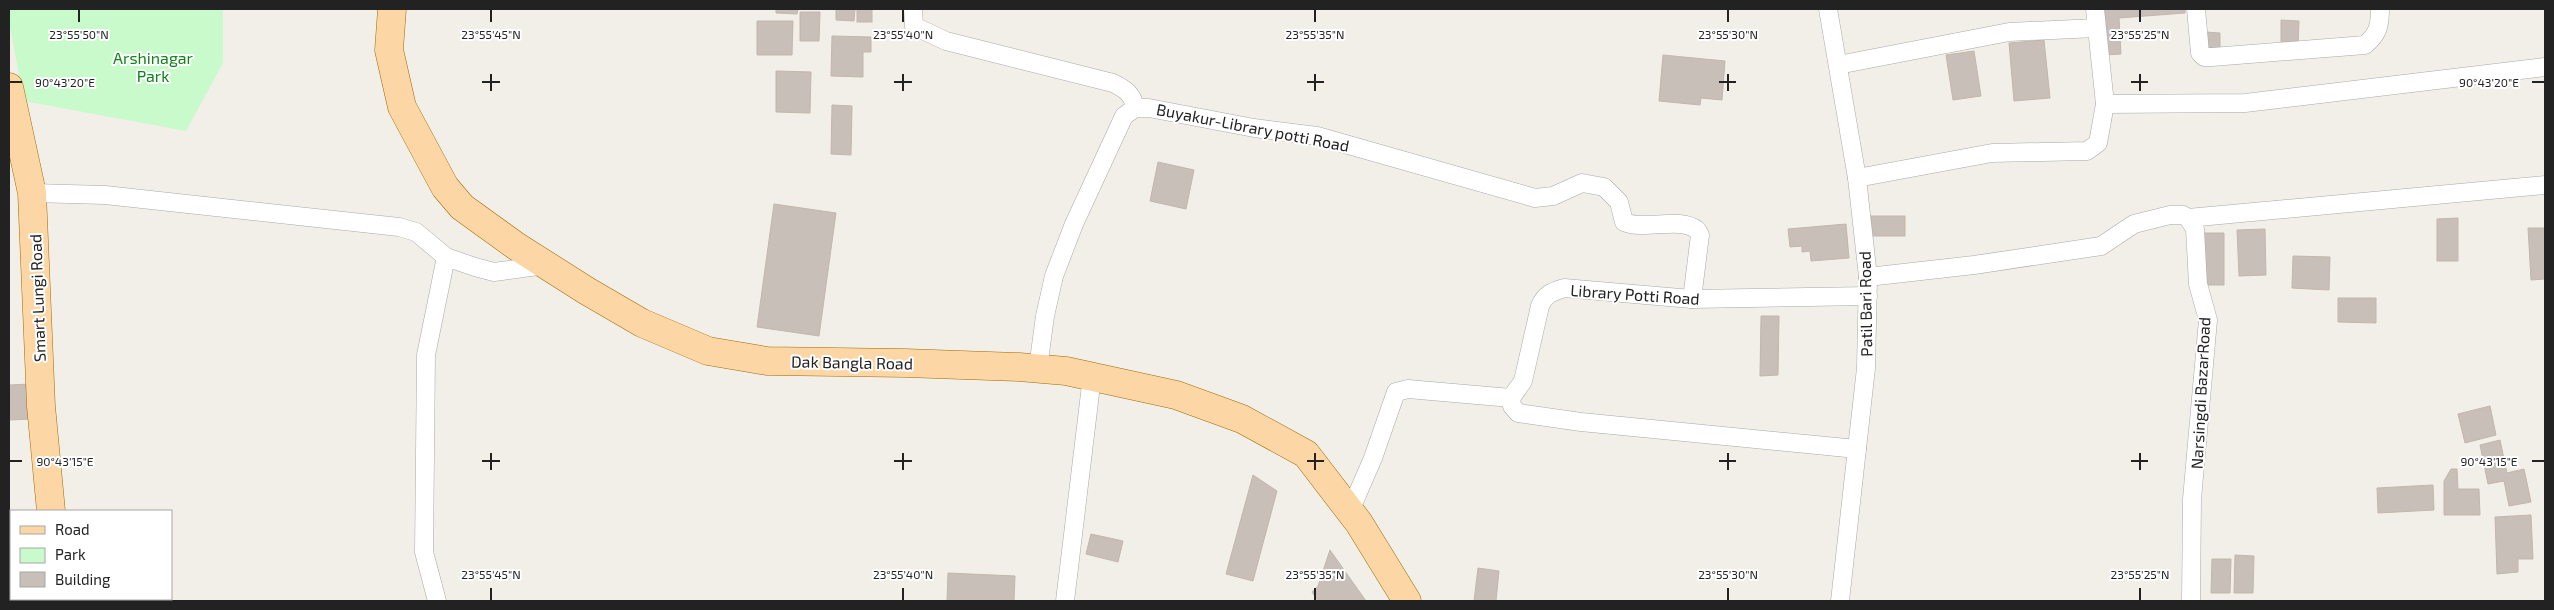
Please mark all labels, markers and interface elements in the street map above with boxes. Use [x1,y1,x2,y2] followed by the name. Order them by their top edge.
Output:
[49,27,109,41] text: 23°55'50"N
[461,27,521,41] text: 23°55'45"N
[873,27,933,41] text: 23°55'40"N
[1286,27,1344,41] text: 23°55'35"N
[1698,27,1758,41] text: 23°55'30"N
[2110,27,2170,41] text: 23°55'25"N
[113,48,194,85] park label: Arshinagar Park
[35,75,95,89] text: 90°43'20"E
[2459,75,2519,89] text: 90°43'20"E
[1155,99,1351,155] street label: Buyakur-Library potti Road
[25,234,49,362] street label: Smart Lungi Road
[1855,251,1875,357] street label: Patil Bari Road
[1570,280,1700,308] street label: Library Potti Road
[2187,316,2213,470] street label: Narsingdi BazarRoad
[791,351,913,373] street label: Dak Bangla Road
[36,454,94,468] text: 90°43'15"E
[2460,454,2518,468] text: 90°43'15"E
[10,510,172,600] legend
[55,520,90,538] text: Road
[55,545,86,563] text: Park
[461,567,521,581] text: 23°55'45"N
[873,567,933,581] text: 23°55'40"N
[1286,567,1344,581] text: 23°55'35"N
[1698,567,1758,581] text: 23°55'30"N
[2110,567,2170,581] text: 23°55'25"N
[55,570,111,588] text: Building

